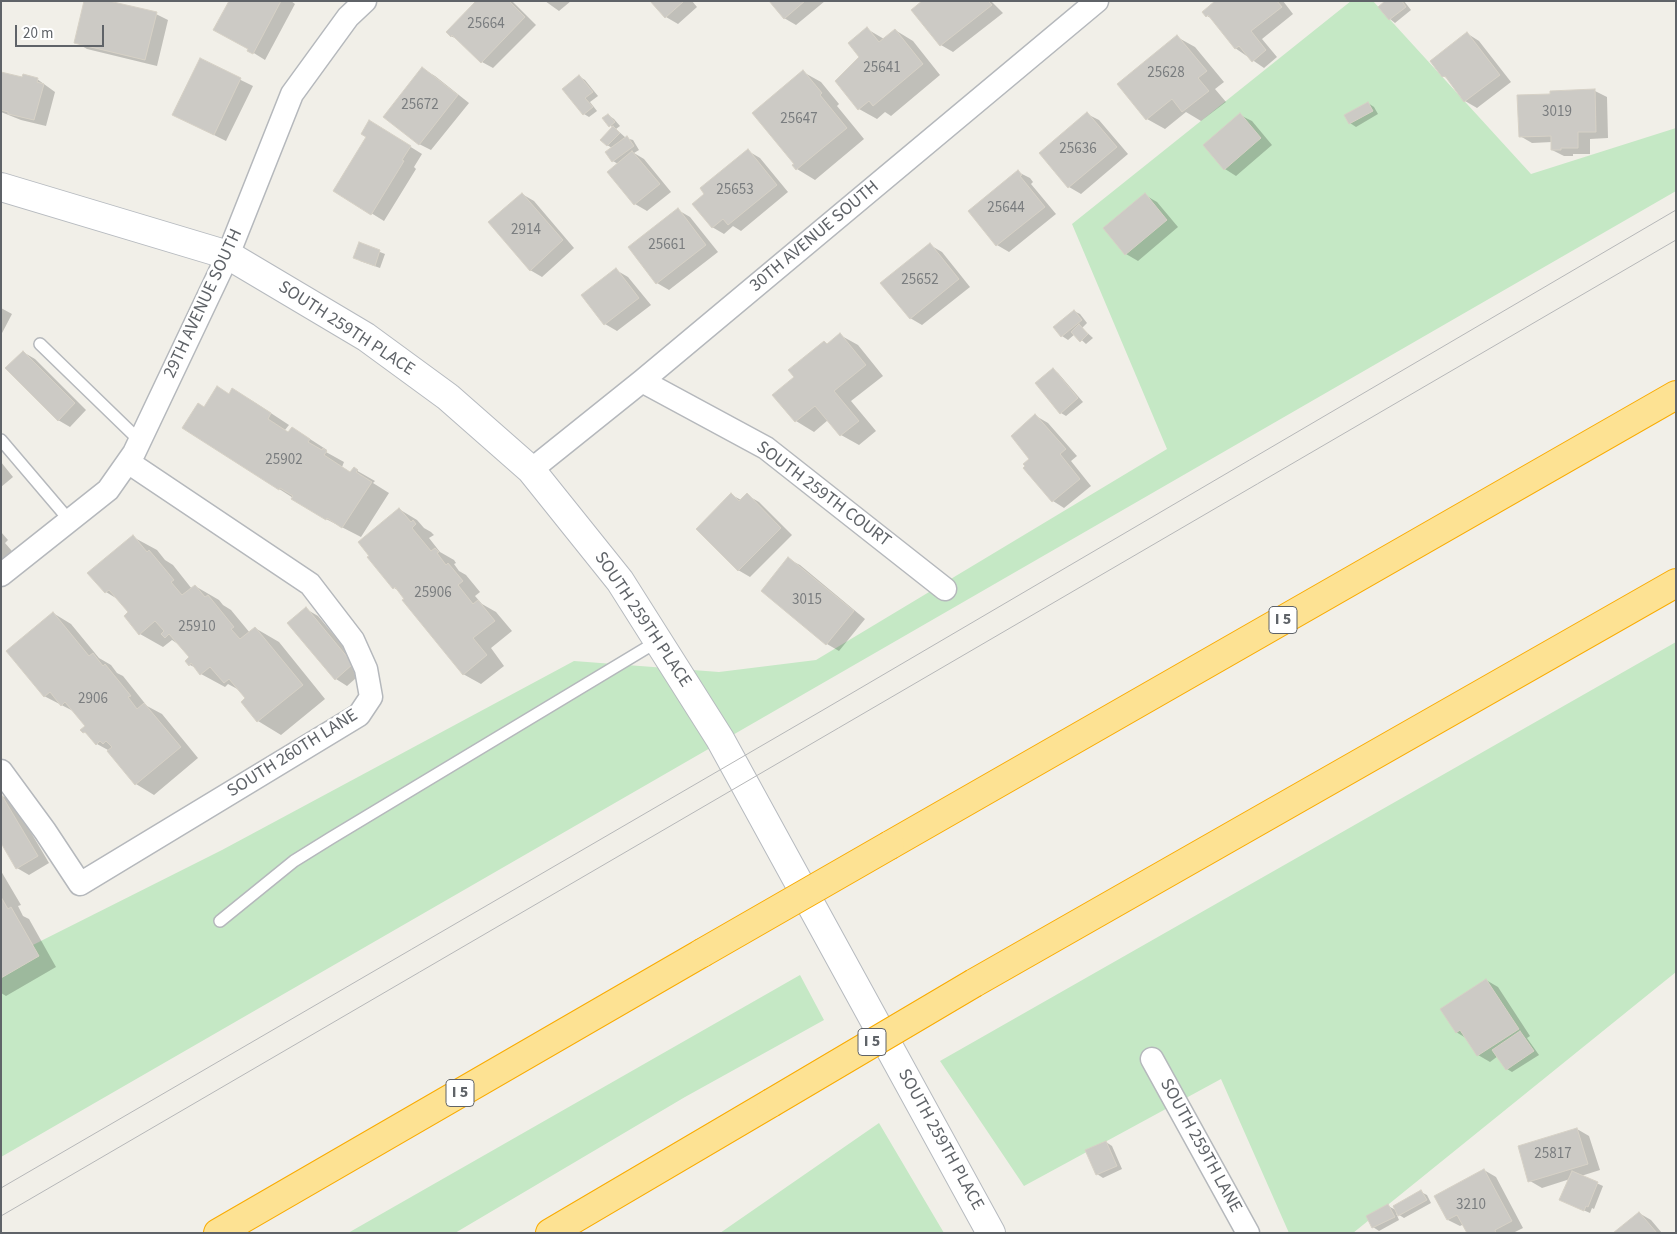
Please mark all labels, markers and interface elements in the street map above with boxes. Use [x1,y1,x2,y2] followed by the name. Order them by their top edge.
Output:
[18,15,106,47] scale bar
[467,16,505,34] house number: 25664
[23,23,53,44] text: 20 m
[863,60,901,78] house number: 25641
[1147,65,1185,83] house number: 25628
[401,97,439,115] house number: 25672
[1542,104,1572,122] house number: 3019
[780,111,818,129] house number: 25647
[1059,141,1097,159] house number: 25636
[746,177,884,297] street label: 30TH AVENUE SOUTH
[716,182,754,200] house number: 25653
[987,200,1025,218] house number: 25644
[511,222,541,240] house number: 2914
[160,226,248,382] street label: 29TH AVENUE SOUTH
[648,237,686,255] house number: 25661
[901,272,939,290] house number: 25652
[274,277,418,381] street label: SOUTH 259TH PLACE
[751,437,895,553] street label: SOUTH 259TH COURT
[265,452,303,470] house number: 25902
[589,548,695,692] street label: SOUTH 259TH PLACE
[414,585,452,603] house number: 25906
[792,592,822,610] house number: 3015
[1269,606,1297,634] road number: I 5
[178,619,216,637] house number: 25910
[78,691,108,709] house number: 2906
[224,705,362,803] street label: SOUTH 260TH LANE
[858,1028,886,1056] road number: I 5
[892,1066,988,1214] street label: SOUTH 259TH PLACE
[1154,1075,1246,1217] street label: SOUTH 259TH LANE
[446,1080,474,1106] road number: I 5
[1534,1146,1572,1164] house number: 25817
[1456,1197,1486,1215] house number: 3210

